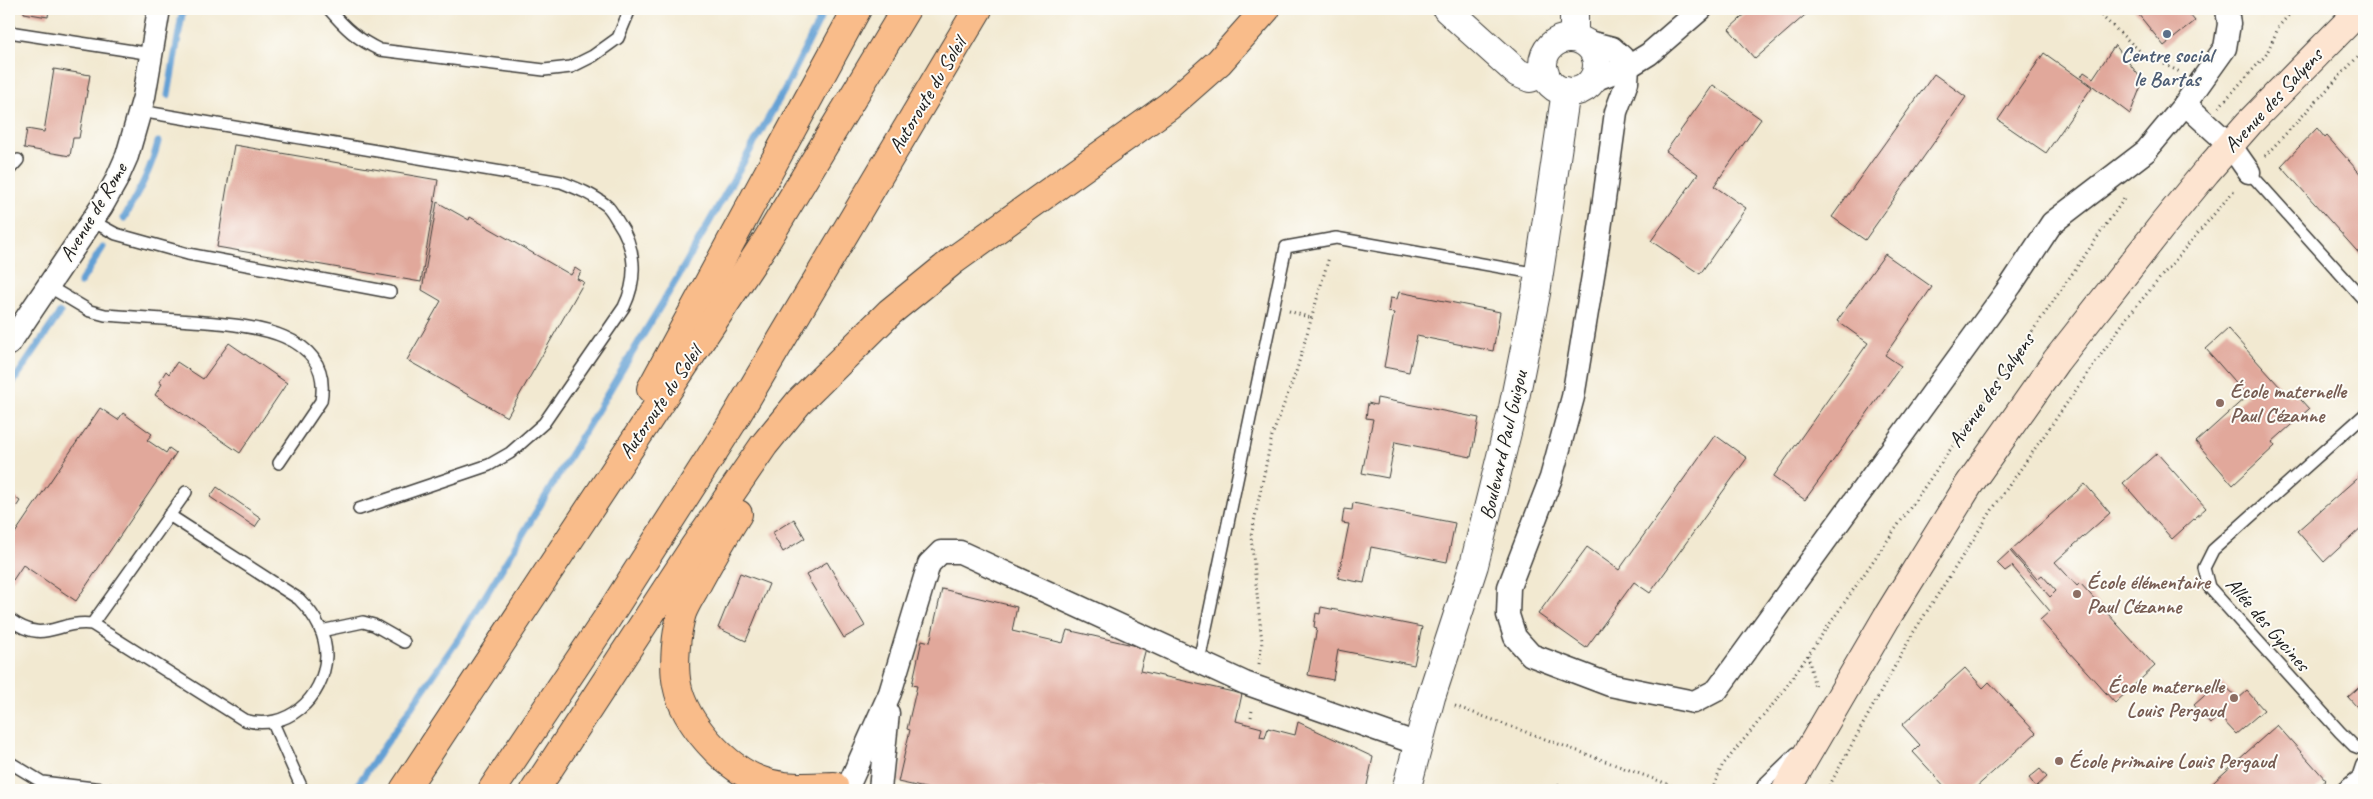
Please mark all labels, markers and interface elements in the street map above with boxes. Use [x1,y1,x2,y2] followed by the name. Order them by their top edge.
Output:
[2161,28,2173,40] marker: Centre social le Bartas
[882,29,974,158] street label: Autoroute du Soleil
[2218,41,2329,158] street label: Avenue des Salyens
[2121,42,2217,92] place label: Centre social le Bartas
[53,157,133,266] street label: Avenue de Rome
[1942,326,2041,452] street label: Avenue des Salyens
[613,338,709,463] street label: Autoroute du Soleil
[1473,367,1533,522] street label: Boulevard Paul Guigou
[2230,378,2348,428] place label: École maternelle Paul Cézanne
[2214,397,2226,409] marker: École maternelle Paul Cézanne
[2087,569,2212,619] place label: École élémentaire Paul Cézanne
[2220,572,2317,678] street label: Allée des Gycines
[2071,588,2083,600] marker: École élémentaire Paul Cézanne
[2108,673,2228,723] place label: École maternelle Louis Pergaud
[2228,692,2240,704] marker: École maternelle Louis Pergaud
[2069,748,2278,774] place label: École primaire Louis Pergaud
[2053,755,2065,767] marker: École primaire Louis Pergaud

